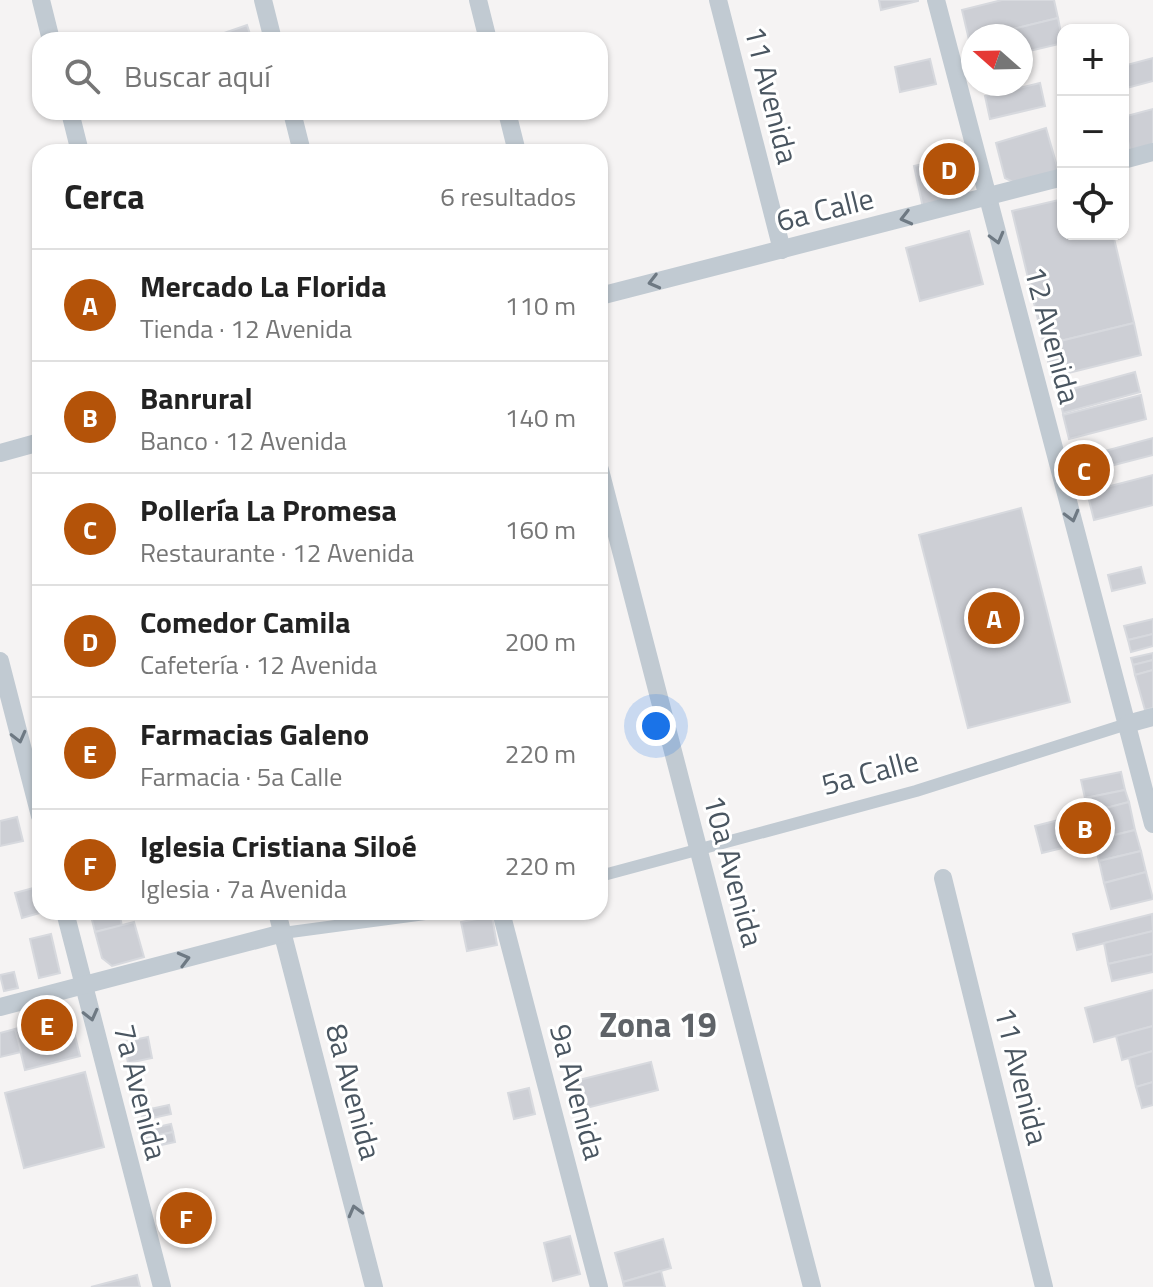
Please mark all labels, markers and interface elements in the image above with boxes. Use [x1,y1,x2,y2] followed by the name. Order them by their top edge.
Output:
[733,21,811,168] street label: 11 Avenida
[961,24,1033,96] north arrow
[1057,24,1129,240] map controls
[1057,24,1129,96] button: +
[32,32,608,120] search box
[124,53,271,99] text: Buscar aquí
[60,54,104,98] icon: search
[1057,96,1129,168] button: −
[923,139,975,199] pin: D
[1057,168,1129,240] button: locate
[64,170,145,222] text: Cerca
[771,175,878,243] street label: 6a Calle
[440,177,576,216] text: 6 resultados
[900,209,914,226] one-way arrow
[988,231,1005,245] one-way arrow
[1013,261,1093,409] street label: 12 Avenida
[140,263,387,309] text: Mercado La Florida
[648,273,662,290] one-way arrow
[82,286,98,325] text: A
[505,286,576,325] text: 110 m
[140,309,352,348] text: Tienda · 12 Avenida
[140,375,253,421] text: Banrural
[82,398,98,437] text: B
[505,398,576,437] text: 140 m
[140,421,347,460] text: Banco · 12 Avenida
[1058,440,1110,500] pin: C
[140,487,397,533] text: Pollería La Promesa
[1062,509,1079,523] one-way arrow
[83,510,97,549] text: C
[505,510,576,549] text: 160 m
[140,533,414,572] text: Restaurante · 12 Avenida
[968,588,1020,648] pin: A
[140,599,351,645] text: Comedor Camila
[82,622,98,661] text: D
[505,622,576,661] text: 200 m
[140,645,377,684] text: Cafetería · 12 Avenida
[636,706,676,746] your location
[140,711,369,757] text: Farmacias Galeno
[10,729,27,743] one-way arrow
[83,734,97,773] text: E
[505,734,576,773] text: 220 m
[816,737,923,807] street label: 5a Calle
[140,757,342,796] text: Farmacia · 5a Calle
[692,790,776,952] street label: 10a Avenida
[1059,798,1111,858] pin: B
[140,823,417,869] text: Iglesia Cristiana Siloé
[83,846,97,885] text: F
[505,846,576,885] text: 220 m
[140,869,347,908] text: Iglesia · 7a Avenida
[176,951,190,968] one-way arrow
[21,995,73,1055] pin: E
[599,998,717,1050] district label: Zona 19
[983,1002,1061,1149] street label: 11 Avenida
[82,1007,99,1021] one-way arrow
[102,1019,180,1165] street label: 7a Avenida
[314,1019,394,1165] street label: 8a Avenida
[538,1019,618,1165] street label: 9a Avenida
[160,1188,212,1248] pin: F
[347,1205,364,1219] one-way arrow

